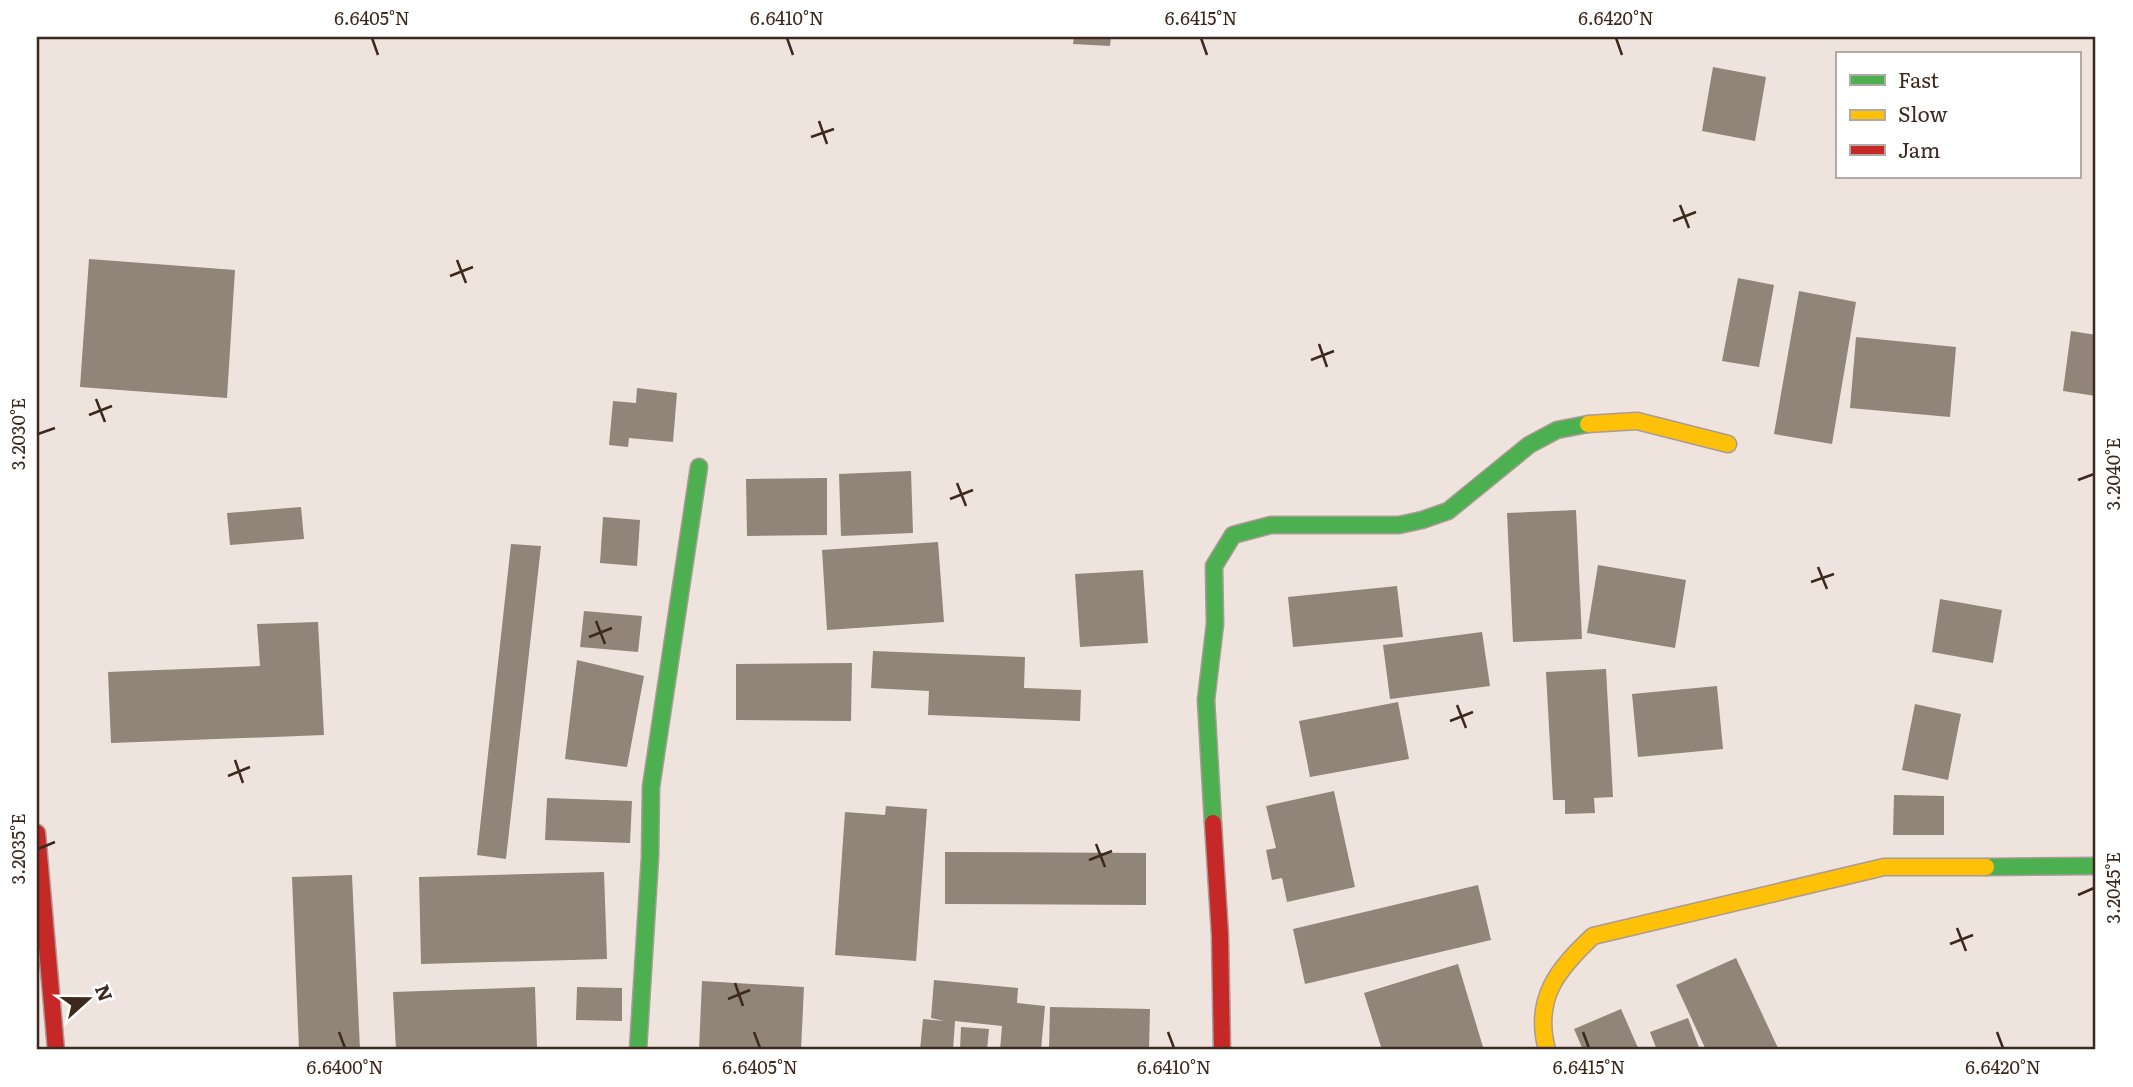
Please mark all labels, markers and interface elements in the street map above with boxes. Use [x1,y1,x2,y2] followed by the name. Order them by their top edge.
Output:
[334,4,410,31] text: 6.6405°N
[750,4,824,31] text: 6.6410°N
[1165,4,1237,31] text: 6.6415°N
[1578,4,1654,31] text: 6.6420°N
[1836,52,2080,178] legend
[1898,63,1939,94] text: Fast
[1898,97,1948,128] text: Slow
[1898,133,1940,164] text: Jam
[4,398,31,470] text: 3.2030°E
[2099,438,2126,511] text: 3.2040°E
[4,813,31,885] text: 3.2035°E
[2099,852,2126,924] text: 3.2045°E
[52,964,122,1034] north arrow
[89,980,121,1005] text: N
[306,1053,384,1080] text: 6.6400°N
[722,1053,798,1080] text: 6.6405°N
[1137,1053,1211,1080] text: 6.6410°N
[1553,1053,1625,1080] text: 6.6415°N
[1965,1053,2041,1080] text: 6.6420°N

